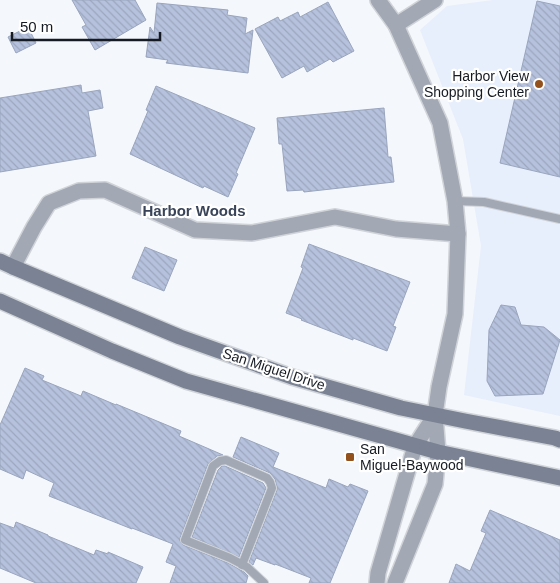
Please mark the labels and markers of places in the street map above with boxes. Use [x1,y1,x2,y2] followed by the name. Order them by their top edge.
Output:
[424,68,530,100] place label: Harbor View Shopping Center
[533,78,545,90] marker: Harbor View Shopping Center
[360,441,464,473] place label: San Miguel-Baywood
[344,451,356,463] marker: San Miguel-Baywood

